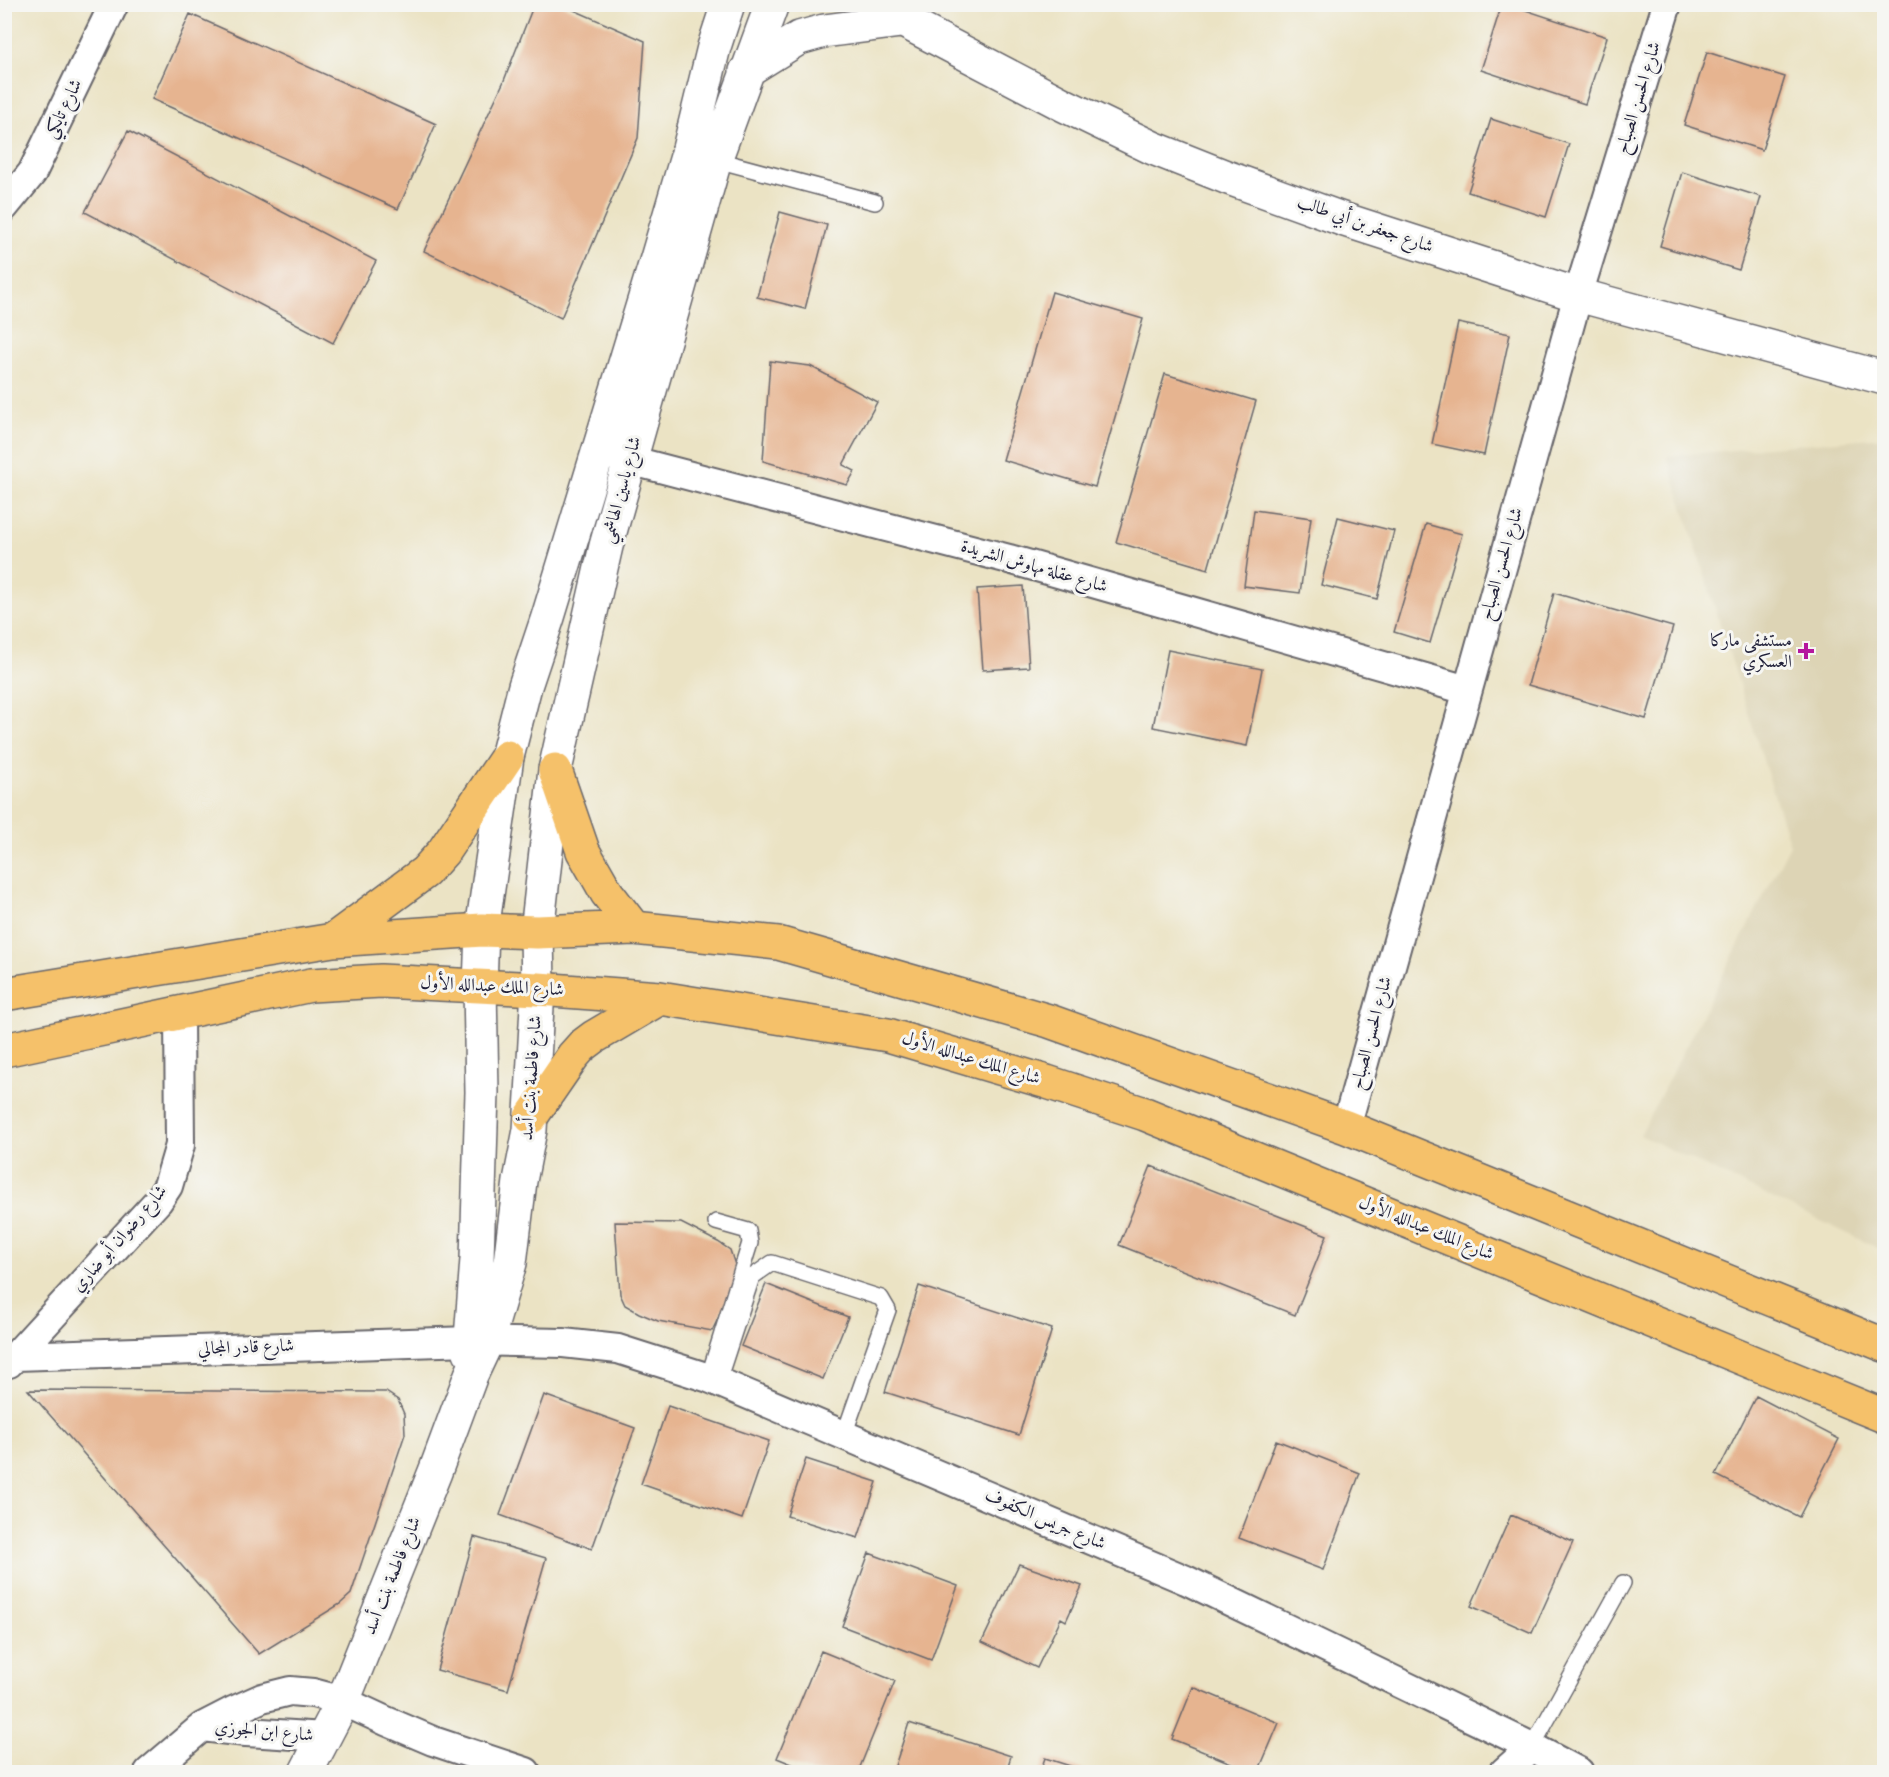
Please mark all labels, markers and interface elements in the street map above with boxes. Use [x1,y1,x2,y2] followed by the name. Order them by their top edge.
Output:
[1611,39,1670,158] street label: شارع الحسن الصباح
[40,75,92,144] street label: شارع تايكي
[1293,188,1437,261] street label: شارع جعفر بن أبي طالب
[597,434,651,547] street label: شارع ياسين الهاشمي
[1475,505,1532,624] street label: شارع الحسن الصباح
[957,535,1110,601] street label: شارع عقلة مهاوش الشريدة
[1710,630,1792,676] place label: مستشفى ماركا العسكري
[1797,642,1815,660] marker: مستشفى ماركا العسكري
[420,969,564,1004] street label: شارع الملك عبدالله الأول
[1346,974,1401,1093] street label: شارع الحسن الصباح
[513,1015,550,1141] street label: شارع فاطمة بنت أسد
[898,1024,1044,1093] street label: شارع الملك عبدالله الأول
[65,1179,174,1299] street label: شارع رضوان أبو ضاري
[1354,1189,1498,1268] street label: شارع الملك عبدالله الأول
[198,1335,295,1363] street label: شارع قادر المجالي
[980,1484,1109,1558] street label: شارع جريس الكفوف
[356,1513,429,1639] street label: شارع فاطمة بنت أسد
[214,1716,314,1750] street label: شارع ابن الجوزي

